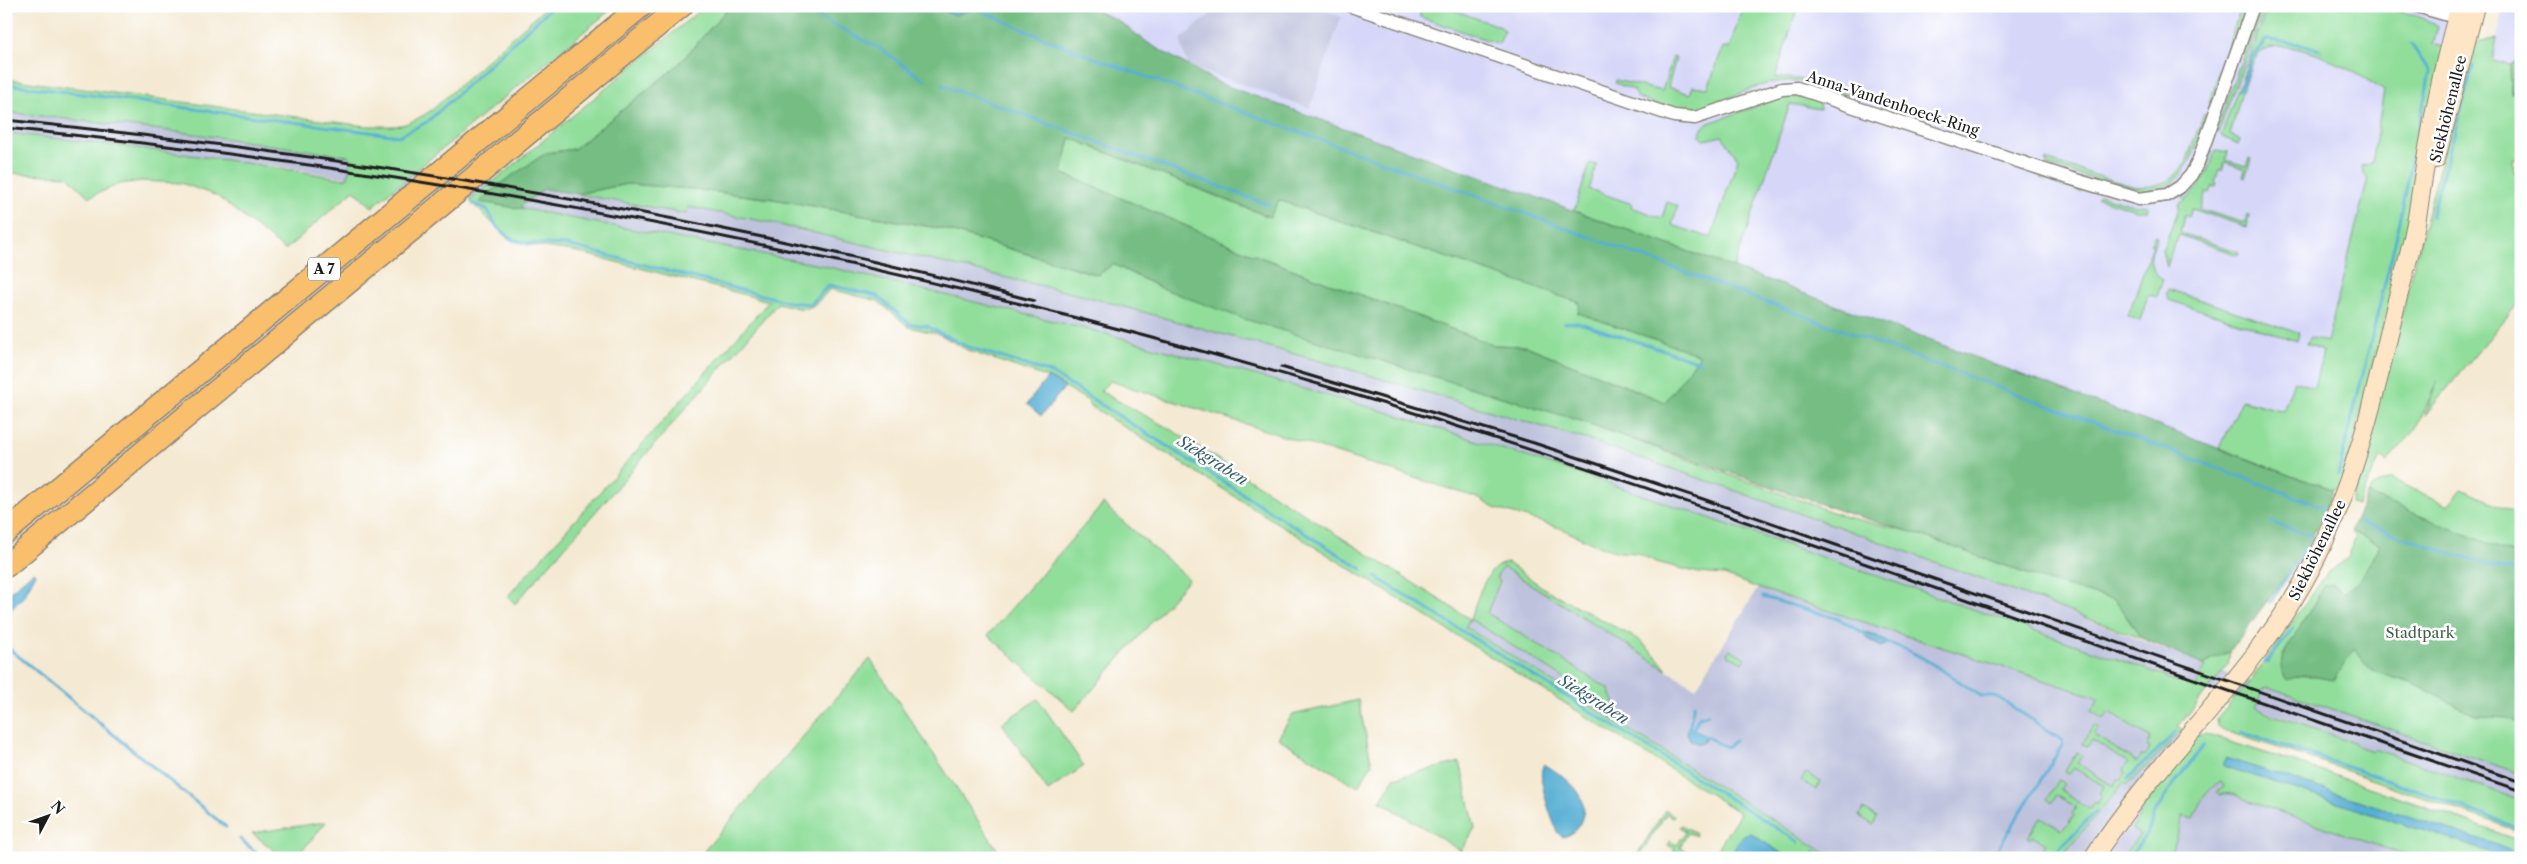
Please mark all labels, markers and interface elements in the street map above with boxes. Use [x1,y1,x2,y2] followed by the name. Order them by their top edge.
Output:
[2425,53,2471,165] street label: Siekhöhenallee
[1803,66,1982,140] street label: Anna-Vandenhoeck-Ring
[308,258,340,280] road number: A 7
[1173,430,1252,489] water label: Siekgraben
[2284,496,2350,604] street label: Siekhöhenallee
[2386,623,2456,642] park label: Stadtpark
[1554,669,1633,728] water label: Siekgraben
[22,792,72,842] north arrow
[47,797,69,818] text: N

